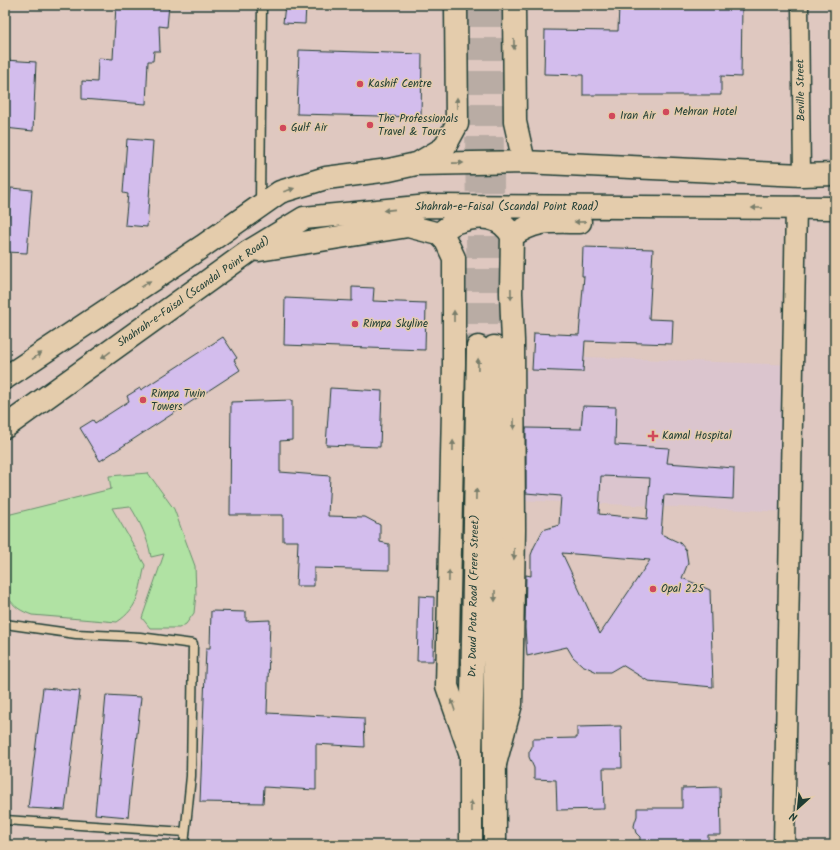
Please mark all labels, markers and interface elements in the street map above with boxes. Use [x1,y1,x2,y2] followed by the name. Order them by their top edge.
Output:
[511,38,517,51] one-way arrow
[791,58,811,121] street label: Beville Street
[368,75,432,93] place label: Kashif Centre
[355,79,365,89] marker: Kashif Centre
[454,96,460,109] one-way arrow
[674,103,737,121] place label: Mehran Hotel
[620,107,657,125] place label: Iran Air
[661,107,671,117] marker: Mehran Hotel
[378,110,459,141] place label: The Professionals Travel & Tours
[607,111,617,121] marker: Iran Air
[291,119,329,137] place label: Gulf Air
[365,120,375,130] marker: The Professionals Travel & Tours
[278,123,288,133] marker: Gulf Air
[452,160,464,167] one-way arrow
[283,187,295,193] one-way arrow
[415,198,599,216] street label: Shahrah-e-Faisal (Scandal Point Road)
[750,205,763,211] one-way arrow
[383,206,395,213] one-way arrow
[573,219,586,225] one-way arrow
[114,232,274,352] street label: Shahrah-e-Faisal (Scandal Point Road)
[140,281,152,288] one-way arrow
[508,288,514,301] one-way arrow
[451,309,457,322] one-way arrow
[363,315,428,333] place label: Rimpa Skyline
[350,319,360,329] marker: Rimpa Skyline
[101,350,111,358] one-way arrow
[32,353,43,360] one-way arrow
[475,357,481,370] one-way arrow
[151,385,206,416] place label: Rimpa Twin Towers
[138,395,148,405] marker: Rimpa Twin Towers
[511,418,517,431] one-way arrow
[662,427,732,445] place label: Kamal Hospital
[647,430,659,442] marker: Kamal Hospital
[449,440,456,452] one-way arrow
[472,488,479,500] one-way arrow
[464,515,484,677] street label: Dr. Daud Pota Road (Frere Street)
[510,548,517,560] one-way arrow
[446,570,453,582] one-way arrow
[661,580,705,598] place label: Opal 225
[648,584,658,594] marker: Opal 225
[492,590,498,603] one-way arrow
[450,699,456,711] one-way arrow
[778,788,818,828] north arrow
[468,799,474,812] one-way arrow
[787,806,801,826] text: N

